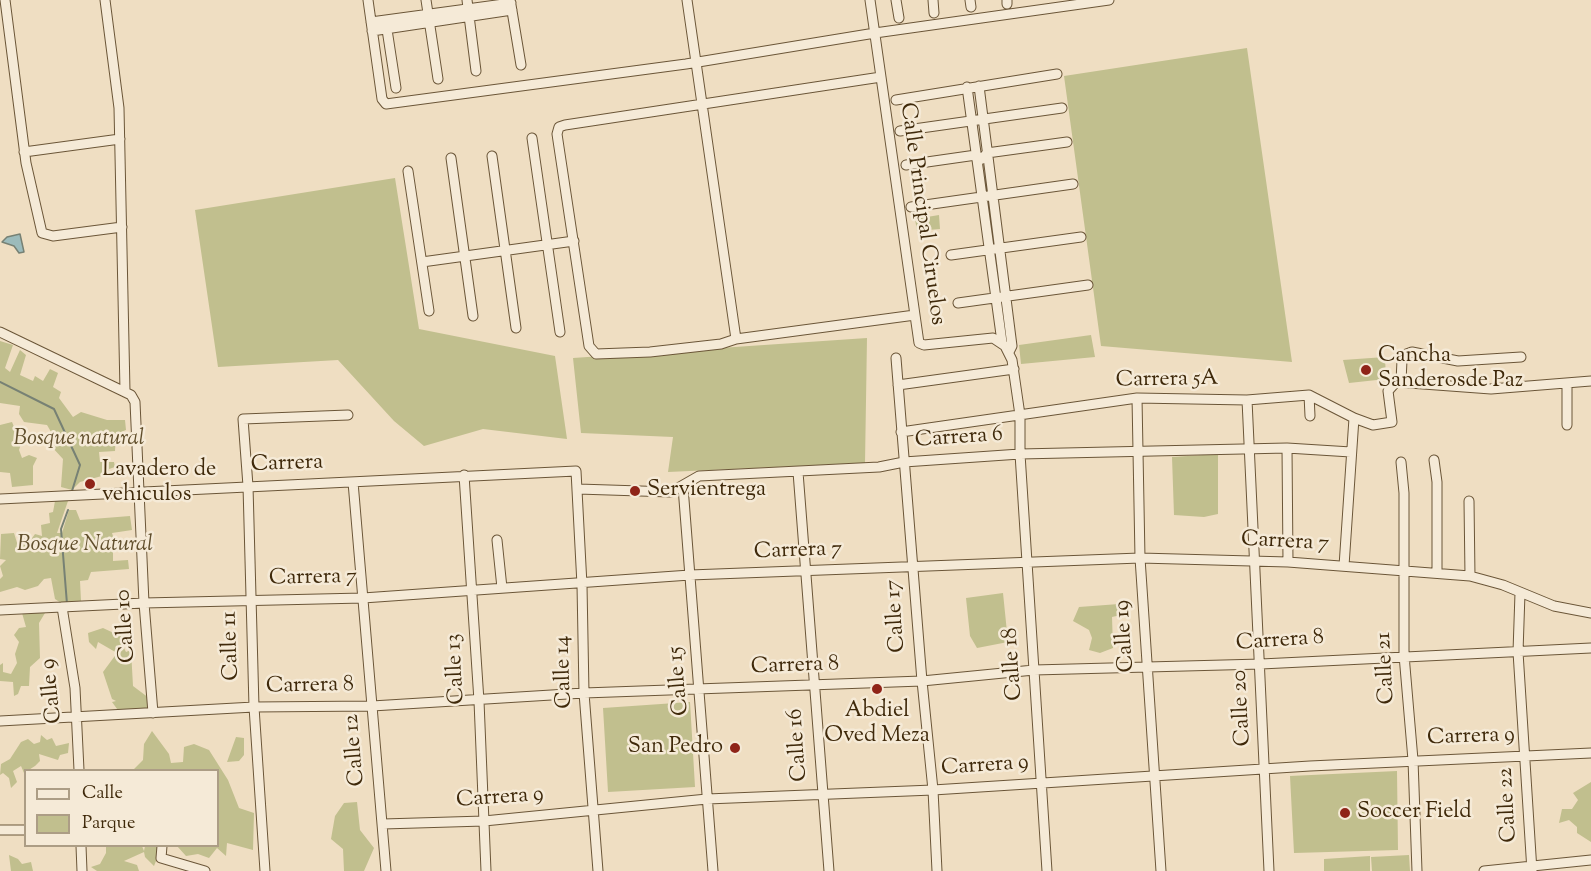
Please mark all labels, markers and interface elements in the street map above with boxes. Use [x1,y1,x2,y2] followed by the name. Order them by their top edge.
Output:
[892,101,950,327] street label: Calle Principal Ciruelos
[1378,344,1523,396] place label: Cancha Sanderosde Paz
[1359,363,1373,377] marker: Cancha Sanderosde Paz
[1116,367,1218,395] street label: Carrera 5A
[914,423,1004,455] street label: Carrera 6
[14,427,144,453] park label: Bosque natural
[250,451,324,479] street label: Carrera
[102,458,216,510] place label: Lavadero de vehiculos
[83,477,97,491] marker: Lavadero de vehiculos
[647,478,766,504] place label: Servientrega
[628,484,642,498] marker: Servientrega
[1240,528,1330,558] street label: Carrera 7
[17,533,153,559] park label: Bosque Natural
[754,537,842,567] street label: Carrera 7
[269,565,357,593] street label: Carrera 7
[881,579,913,653] street label: Calle 17
[111,588,143,664] street label: Calle 10
[1110,599,1142,673] street label: Calle 19
[218,611,246,681] street label: Calle 11
[1235,626,1325,658] street label: Carrera 8
[998,627,1030,701] street label: Calle 18
[1372,631,1402,705] street label: Calle 21
[442,633,472,705] street label: Calle 13
[551,635,579,709] street label: Calle 14
[664,645,696,717] street label: Calle 15
[751,652,839,682] street label: Carrera 8
[36,657,70,725] street label: Calle 9
[1228,669,1258,747] street label: Calle 20
[266,673,354,701] street label: Carrera 8
[870,682,884,696] marker: Abdiel Oved Meza
[824,699,930,750] place label: Abdiel Oved Meza
[783,708,815,782] street label: Calle 16
[340,713,372,787] street label: Calle 12
[1427,723,1515,753] street label: Carrera 9
[628,735,723,761] place label: San Pedro
[728,741,742,755] marker: San Pedro
[940,751,1030,783] street label: Carrera 9
[1494,767,1524,843] street label: Calle 22
[24,769,219,847] legend
[82,781,123,807] text: Calle
[455,783,545,815] street label: Carrera 9
[1357,800,1472,826] place label: Soccer Field
[1338,806,1352,820] marker: Soccer Field
[82,811,135,837] text: Parque

